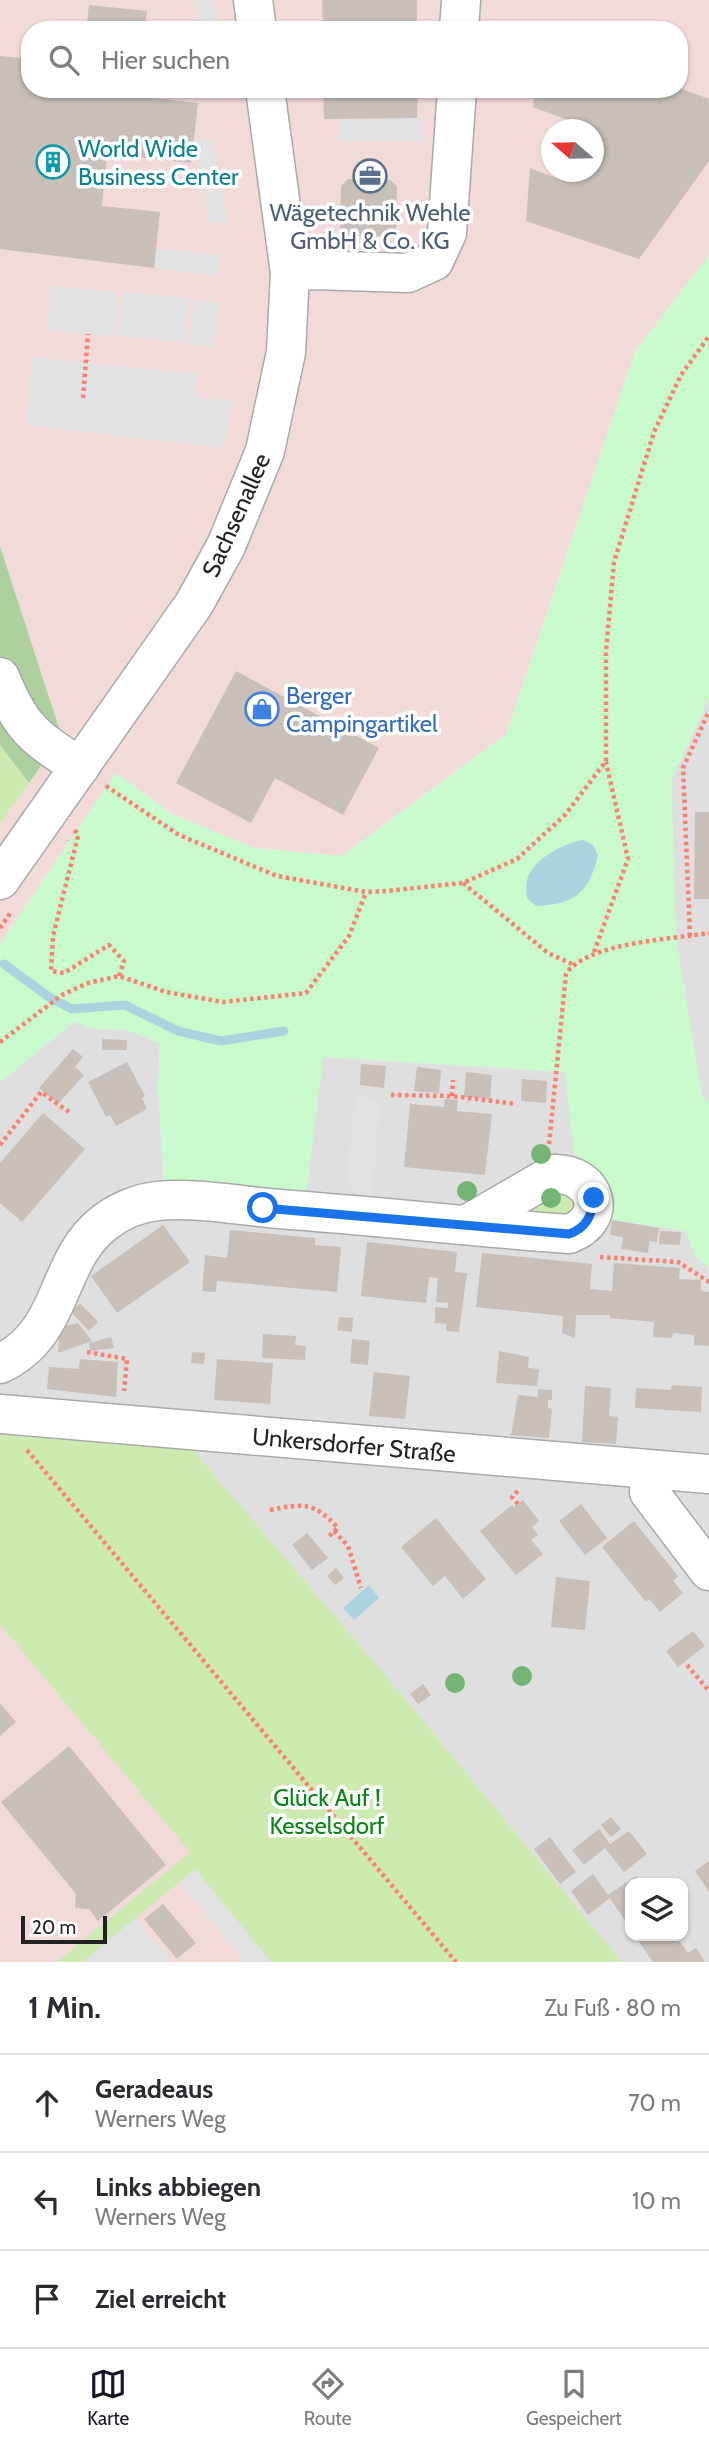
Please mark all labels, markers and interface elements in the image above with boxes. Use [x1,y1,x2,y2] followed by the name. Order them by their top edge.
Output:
[21,21,688,98] search box
[45,41,83,79] icon: search
[101,44,230,76] text: Hier suchen
[541,119,604,182] north arrow
[78,134,239,191] place label: World Wide Business Center
[34,143,72,181] building icon: World Wide Business Center
[351,157,389,195] office icon: Wägetechnik Wehle GmbH & Co. KG
[269,198,471,255] place label: Wägetechnik Wehle GmbH & Co. KG
[196,449,276,581] street label: Sachsenallee
[286,681,438,738] place label: Berger Campingartikel
[243,690,281,728] shop icon: Berger Campingartikel
[578,1182,609,1213] route end
[247,1192,278,1223] route start
[251,1422,457,1468] street label: Unkersdorfer Straße
[270,1783,384,1840] park label: Glück Auf ! Kesselsdorf
[625,1878,688,1941] map controls
[625,1878,688,1941] button: layers
[21,1913,107,1945] scale bar
[32,1916,76,1939] text: 20 m
[28,1989,101,2026] text: 1 Min.
[544,1994,681,2022] text: Zu Fuß · 80 m
[95,2073,213,2105] text: Geradeaus
[28,2084,66,2122] icon: ahead
[628,2089,681,2117] text: 70 m
[95,2105,226,2133] text: Werners Weg
[95,2171,261,2203] text: Links abbiegen
[28,2182,66,2220] icon: left
[632,2187,681,2215] text: 10 m
[95,2203,226,2231] text: Werners Weg
[28,2280,66,2318] icon: arrive
[95,2283,226,2315] text: Ziel erreicht
[87,2365,129,2430] tab: Karte
[304,2365,351,2430] tab: Route
[526,2365,622,2430] tab: Gespeichert

